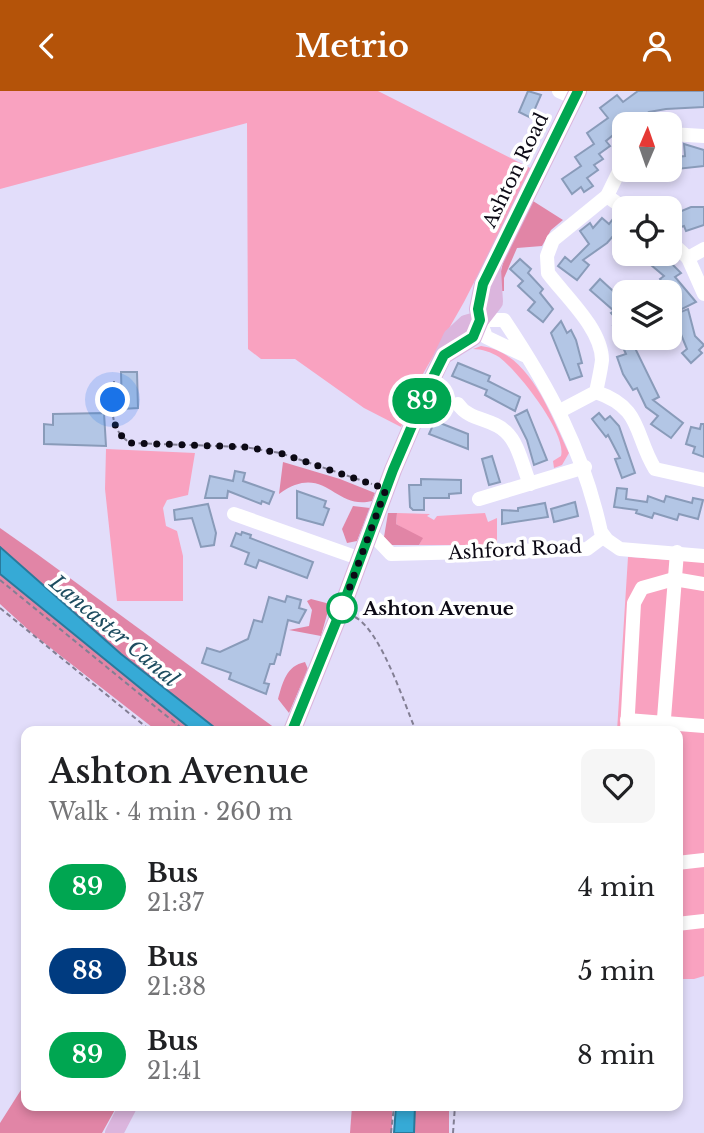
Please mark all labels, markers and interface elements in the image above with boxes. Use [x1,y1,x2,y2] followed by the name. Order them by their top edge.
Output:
[295,26,409,66] text: Metrio
[28,27,66,65] icon: back
[638,27,676,65] icon: person
[477,109,553,232] street label: Ashton Road
[612,112,682,182] north arrow
[612,112,682,350] map controls
[612,196,682,266] button: locate
[612,280,682,350] button: layers
[390,378,453,424] line badge: 89
[95,382,130,417] your location
[406,386,438,415] text: 89
[446,534,583,565] street label: Ashford Road
[44,569,184,693] water label: Lancaster Canal
[327,593,357,623] marker: Ashton Avenue
[362,597,514,620] place label: Ashton Avenue
[581,749,655,823] button: heart
[49,751,309,792] text: Ashton Avenue
[49,798,293,826] text: Walk · 4 min · 260 m
[147,857,198,889] text: Bus
[578,871,655,903] text: 4 min
[72,872,103,901] text: 89
[147,889,204,917] text: 21:37
[147,941,198,973] text: Bus
[578,955,655,987] text: 5 min
[72,956,103,985] text: 88
[147,973,206,1001] text: 21:38
[147,1025,198,1057] text: Bus
[577,1039,655,1071] text: 8 min
[72,1040,103,1069] text: 89
[147,1057,202,1085] text: 21:41

